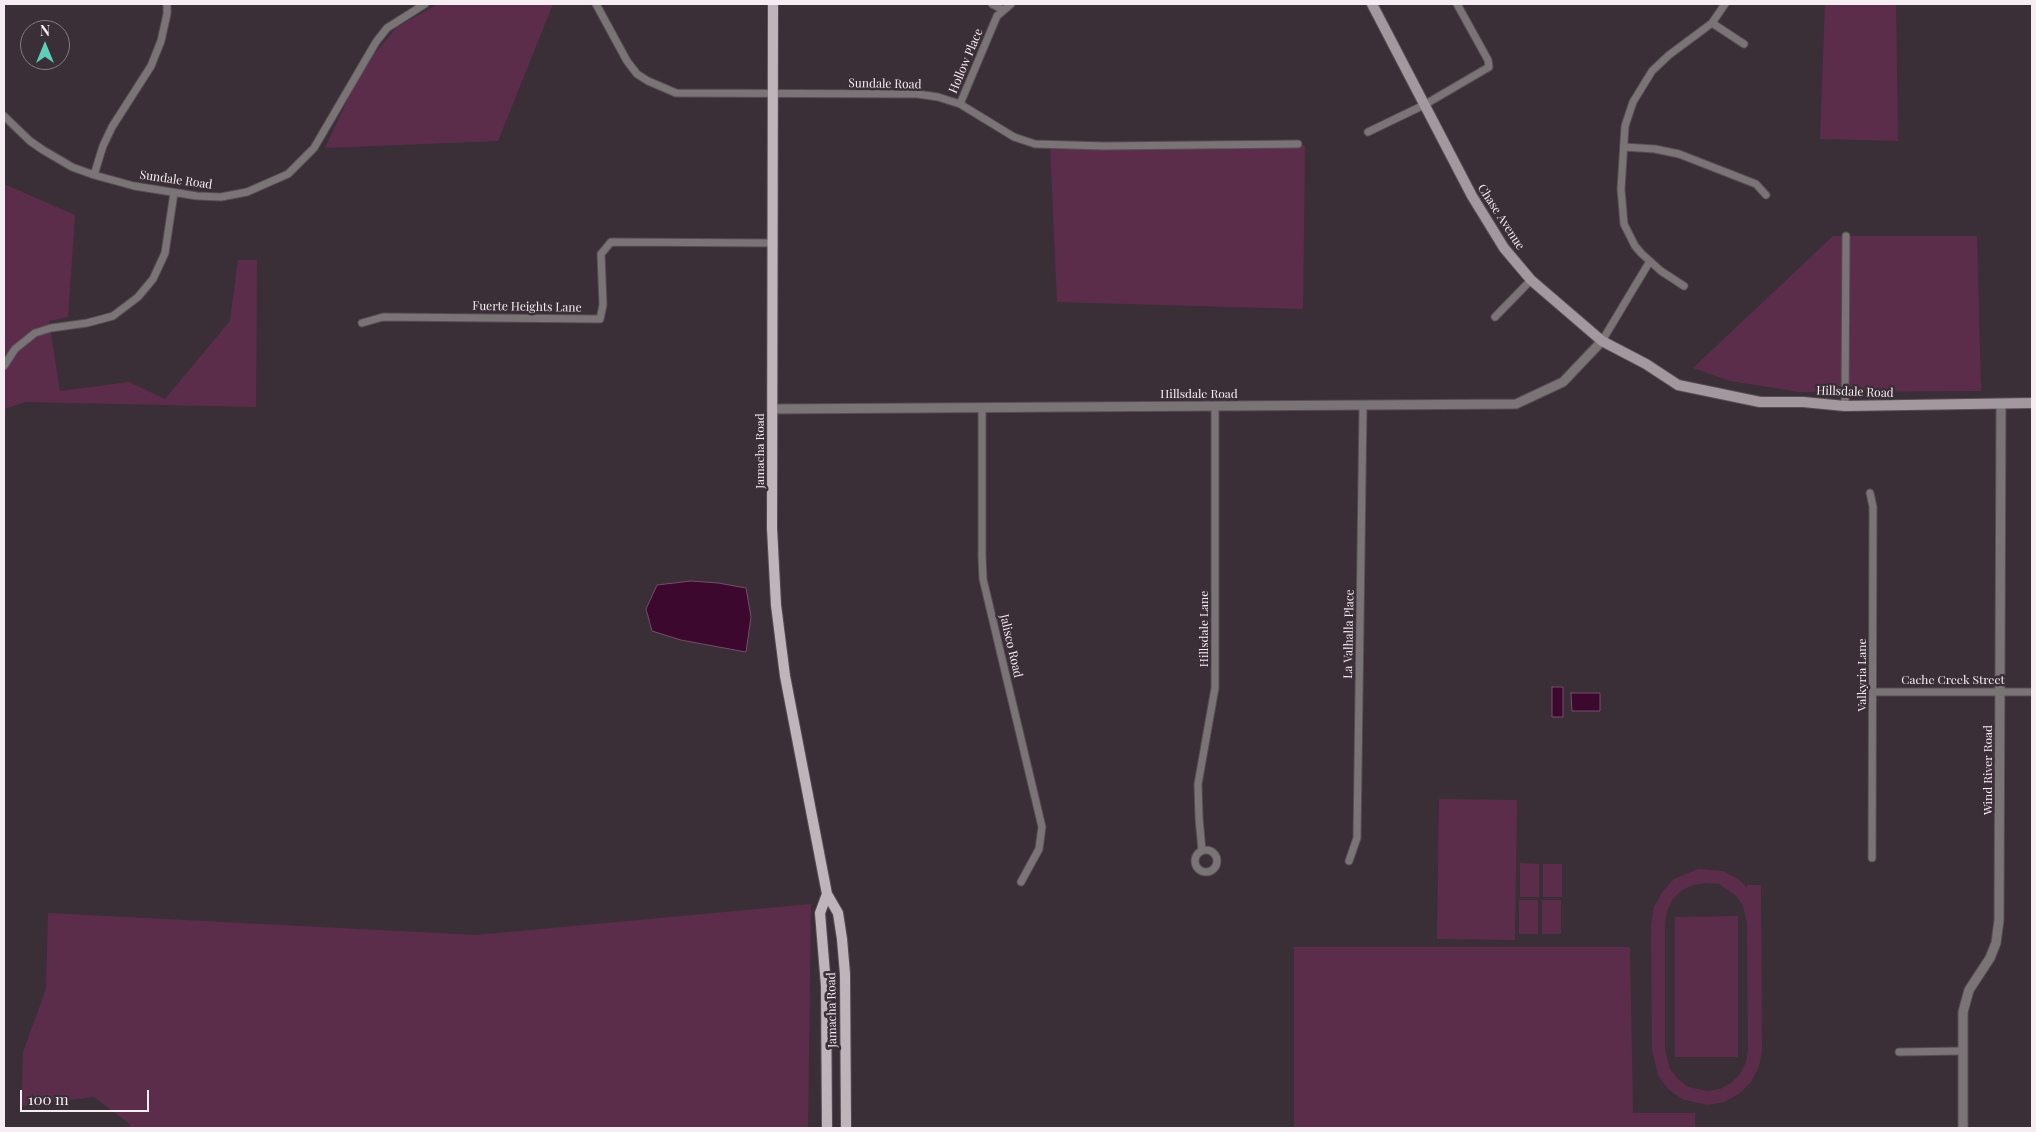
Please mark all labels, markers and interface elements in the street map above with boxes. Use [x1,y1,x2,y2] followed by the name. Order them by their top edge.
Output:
[20,20,70,70] north arrow
[40,21,50,40] text: N
[946,26,986,96] street label: Hollow Place
[848,76,922,92] street label: Sundale Road
[139,168,213,192] street label: Sundale Road
[1474,181,1528,253] street label: Chase Avenue
[472,299,582,315] street label: Fuerte Heights Lane
[1816,383,1894,401] street label: Hillsdale Road
[1160,387,1238,401] street label: Hillsdale Road
[753,413,767,489] street label: Jamacha Road
[1341,589,1357,679] street label: La Valhalla Place
[1197,591,1211,667] street label: Hillsdale Lane
[997,613,1025,679] street label: Jalisco Road
[1855,639,1869,711] street label: Valkyria Lane
[1901,673,2005,687] street label: Cache Creek Street
[1981,725,1995,815] street label: Wind River Road
[824,972,840,1048] street label: Jamacha Road
[22,1080,151,1112] scale bar
[28,1089,69,1109] text: 100 m

